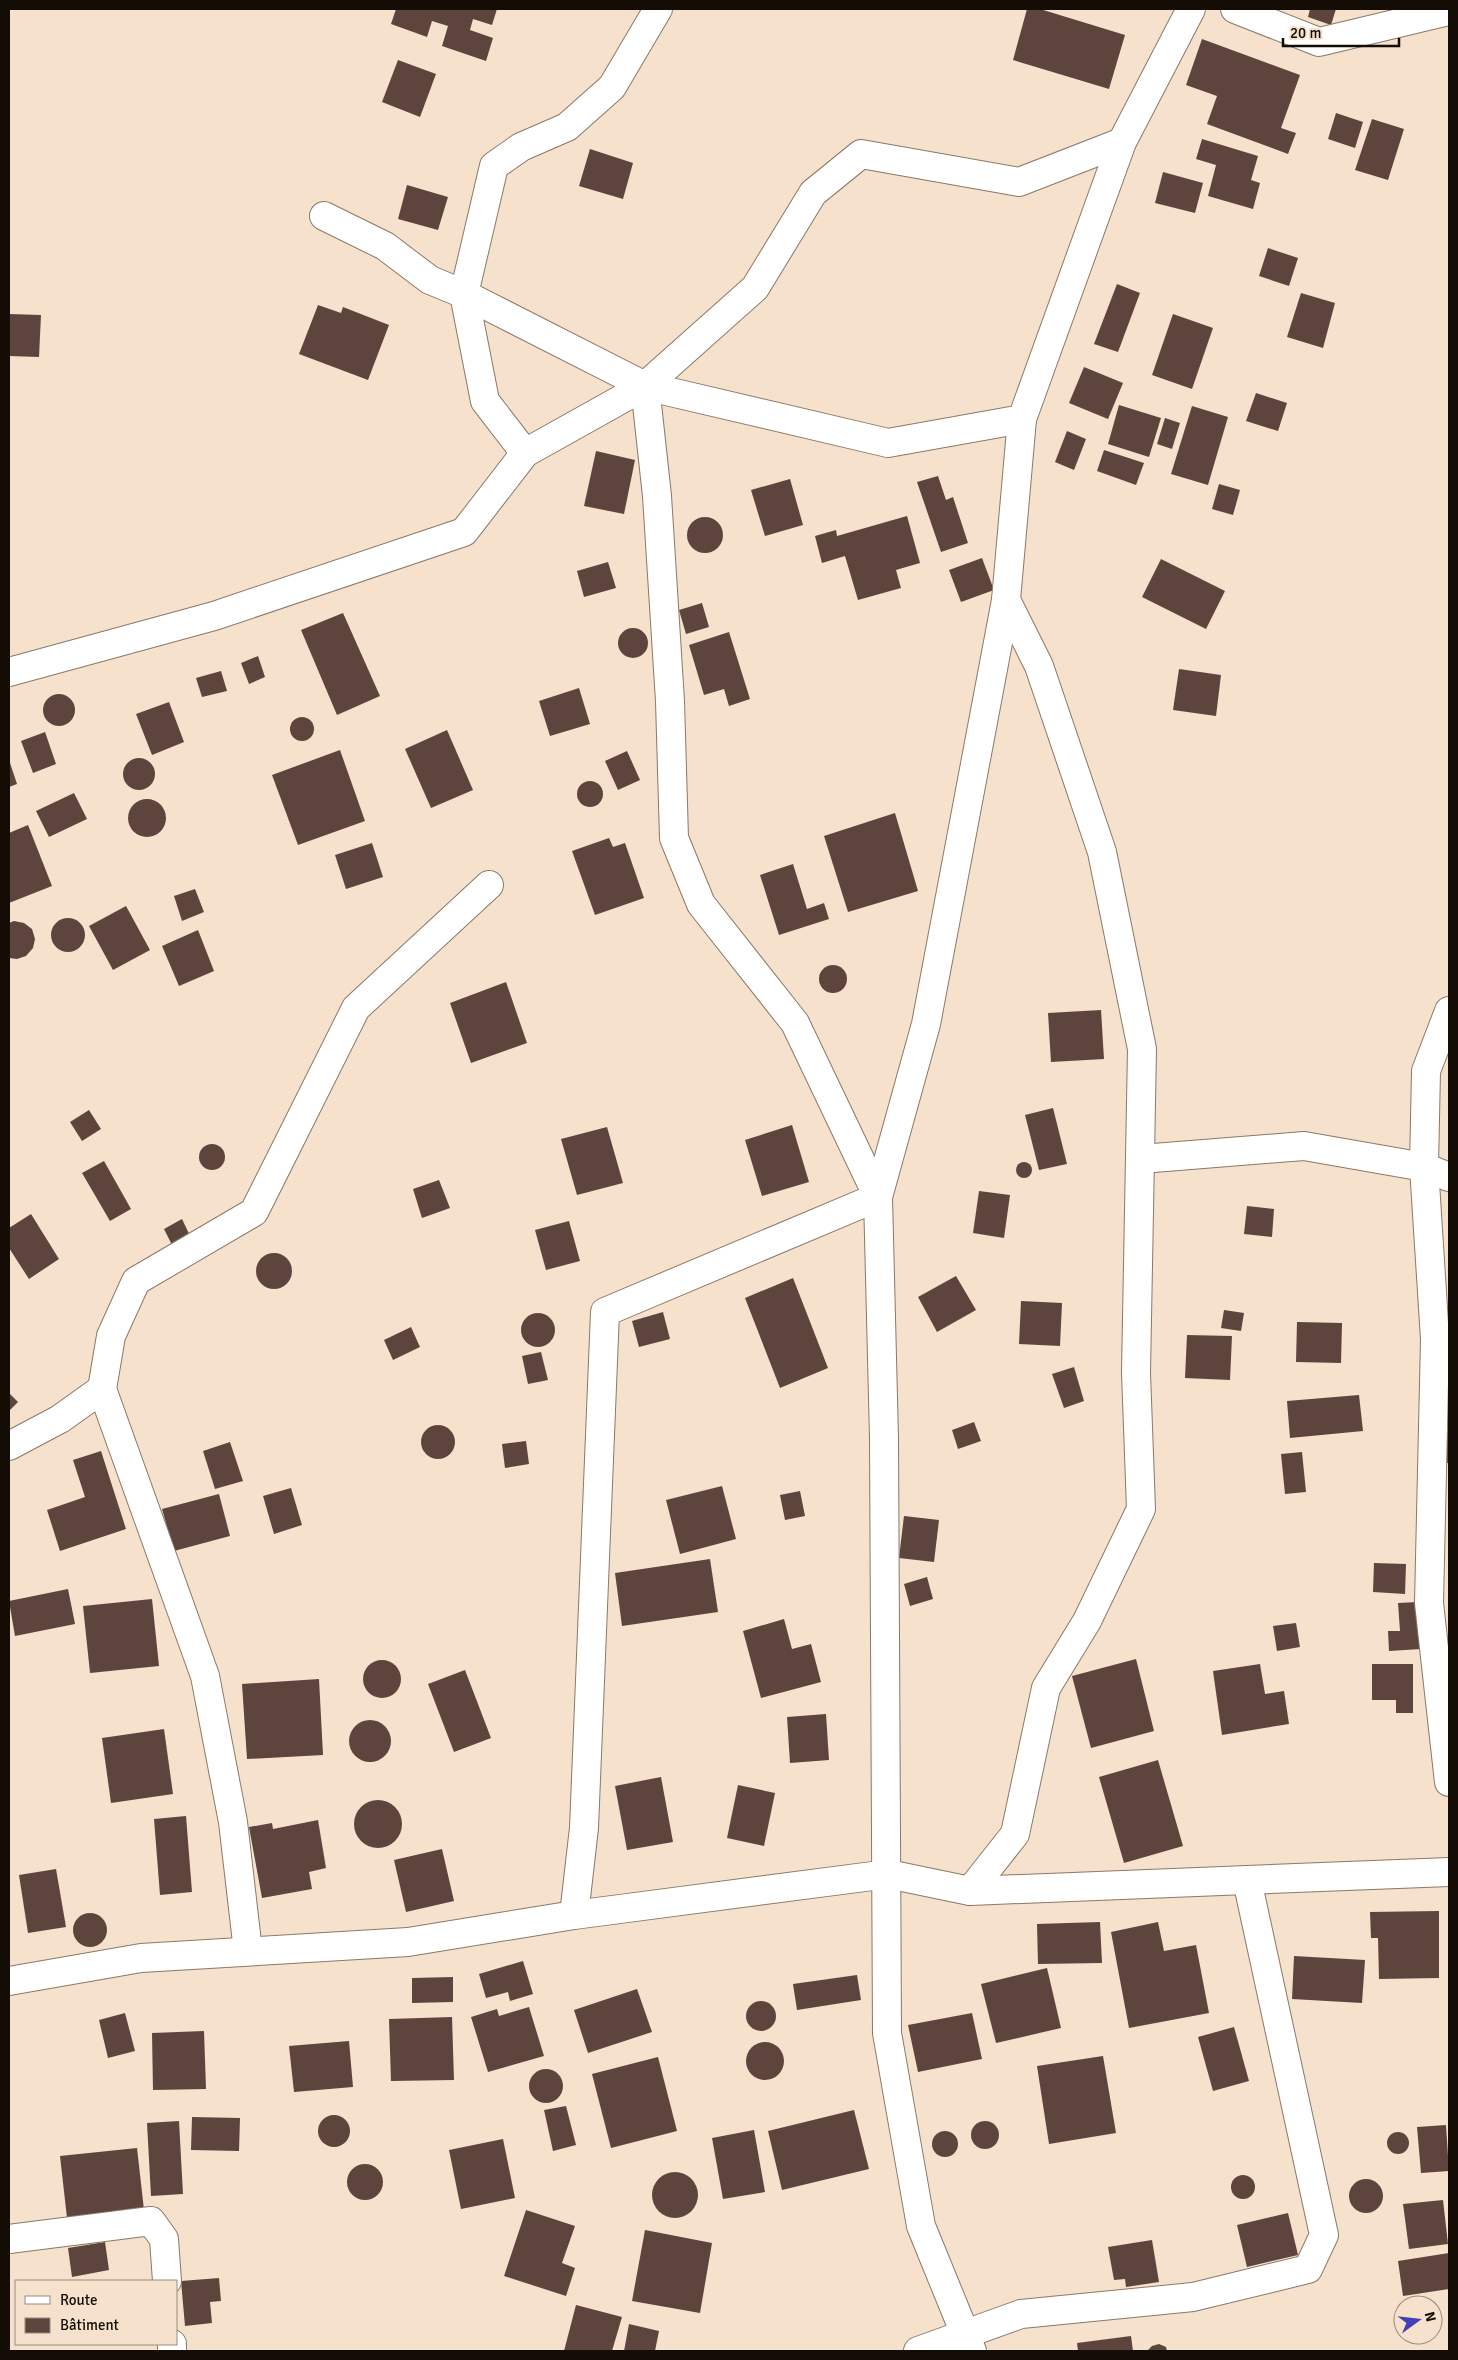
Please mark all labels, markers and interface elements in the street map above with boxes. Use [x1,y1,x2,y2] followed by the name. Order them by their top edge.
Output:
[1283,15,1399,47] scale bar
[1290,24,1321,42] text: 20 m
[15,2280,178,2345] legend
[60,2291,97,2309] text: Route
[1393,2295,1443,2345] north arrow
[1421,2310,1440,2324] text: N
[60,2316,119,2334] text: Bâtiment

